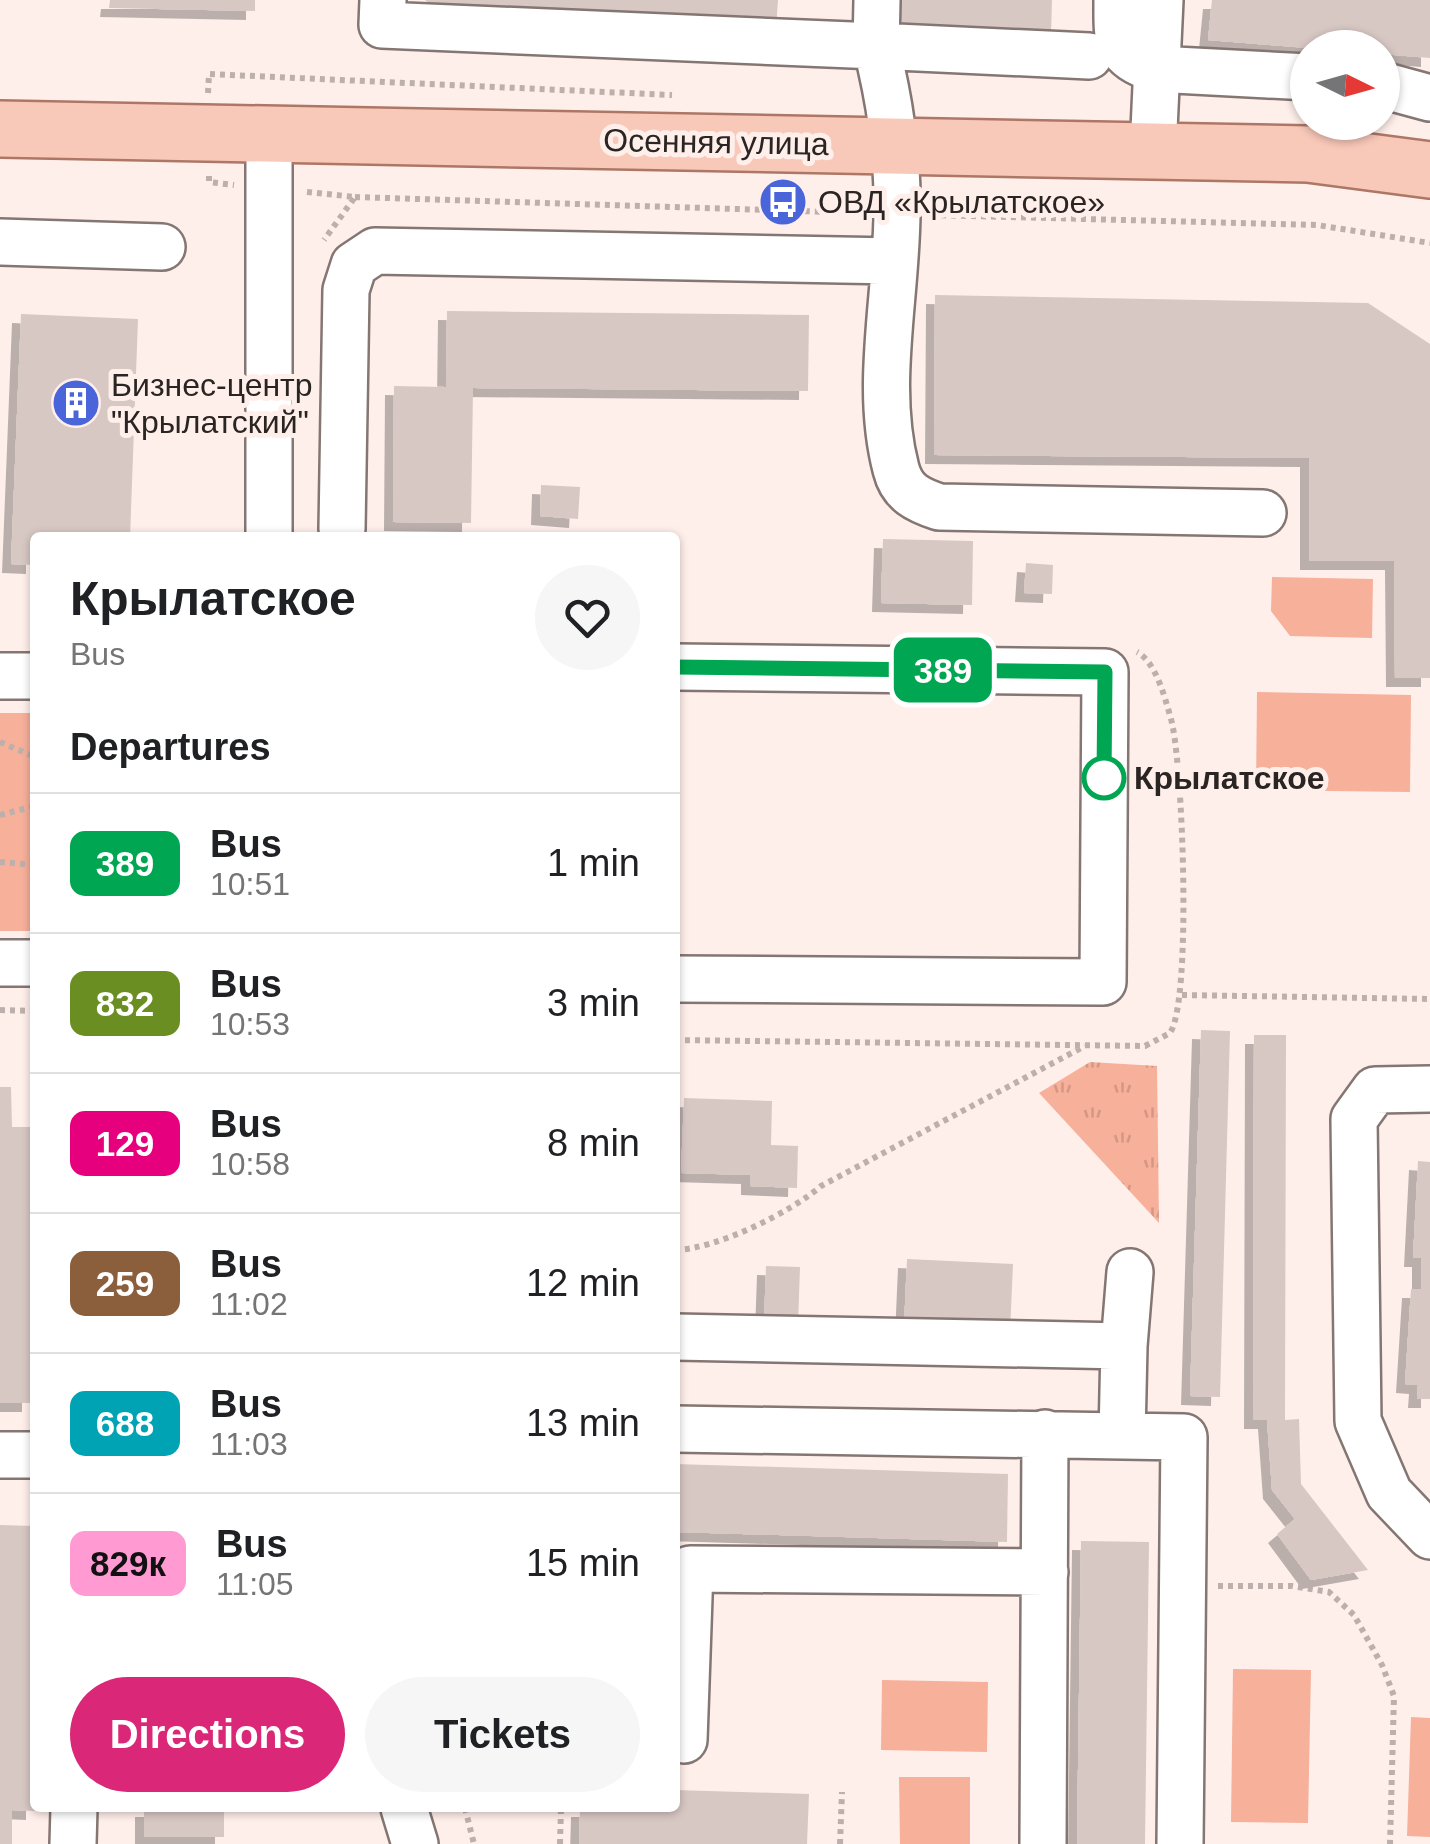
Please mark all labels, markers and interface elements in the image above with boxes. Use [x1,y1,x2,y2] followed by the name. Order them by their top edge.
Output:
[1290,30,1400,140] north arrow
[1290,30,1400,140] map controls
[603,122,829,162] street label: Осенняя улица
[757,176,809,228] bus stop icon: ОВД «Крылатское»
[818,184,1105,220] place label: ОВД «Крылатское»
[111,367,313,440] place label: Бизнес-центр "Крылатский"
[50,377,102,429] building icon: Бизнес-центр "Крылатский"
[535,565,640,670] button: heart
[70,572,356,625] text: Крылатское
[70,636,125,672] text: Bus
[886,638,1000,702] line badge: 389
[914,651,972,690] text: 389
[70,726,271,768] text: Departures
[1083,757,1125,799] marker: Крылатское
[1134,760,1325,796] place label: Крылатское
[210,823,282,865] text: Bus
[547,842,640,884] text: 1 min
[96,844,154,883] text: 389
[210,866,290,902] text: 10:51
[210,963,282,1005] text: Bus
[547,982,640,1024] text: 3 min
[96,984,154,1023] text: 832
[210,1006,290,1042] text: 10:53
[210,1103,282,1145] text: Bus
[547,1122,640,1164] text: 8 min
[96,1124,154,1163] text: 129
[210,1146,290,1182] text: 10:58
[210,1243,282,1285] text: Bus
[526,1262,640,1304] text: 12 min
[96,1264,154,1303] text: 259
[210,1286,288,1322] text: 11:02
[210,1383,282,1425] text: Bus
[526,1402,640,1444] text: 13 min
[96,1404,154,1443] text: 688
[210,1426,288,1462] text: 11:03
[216,1523,288,1565] text: Bus
[526,1542,640,1584] text: 15 min
[90,1544,166,1583] text: 829к
[216,1566,294,1602] text: 11:05
[70,1677,345,1792] button: Directions
[365,1677,640,1792] button: Tickets

